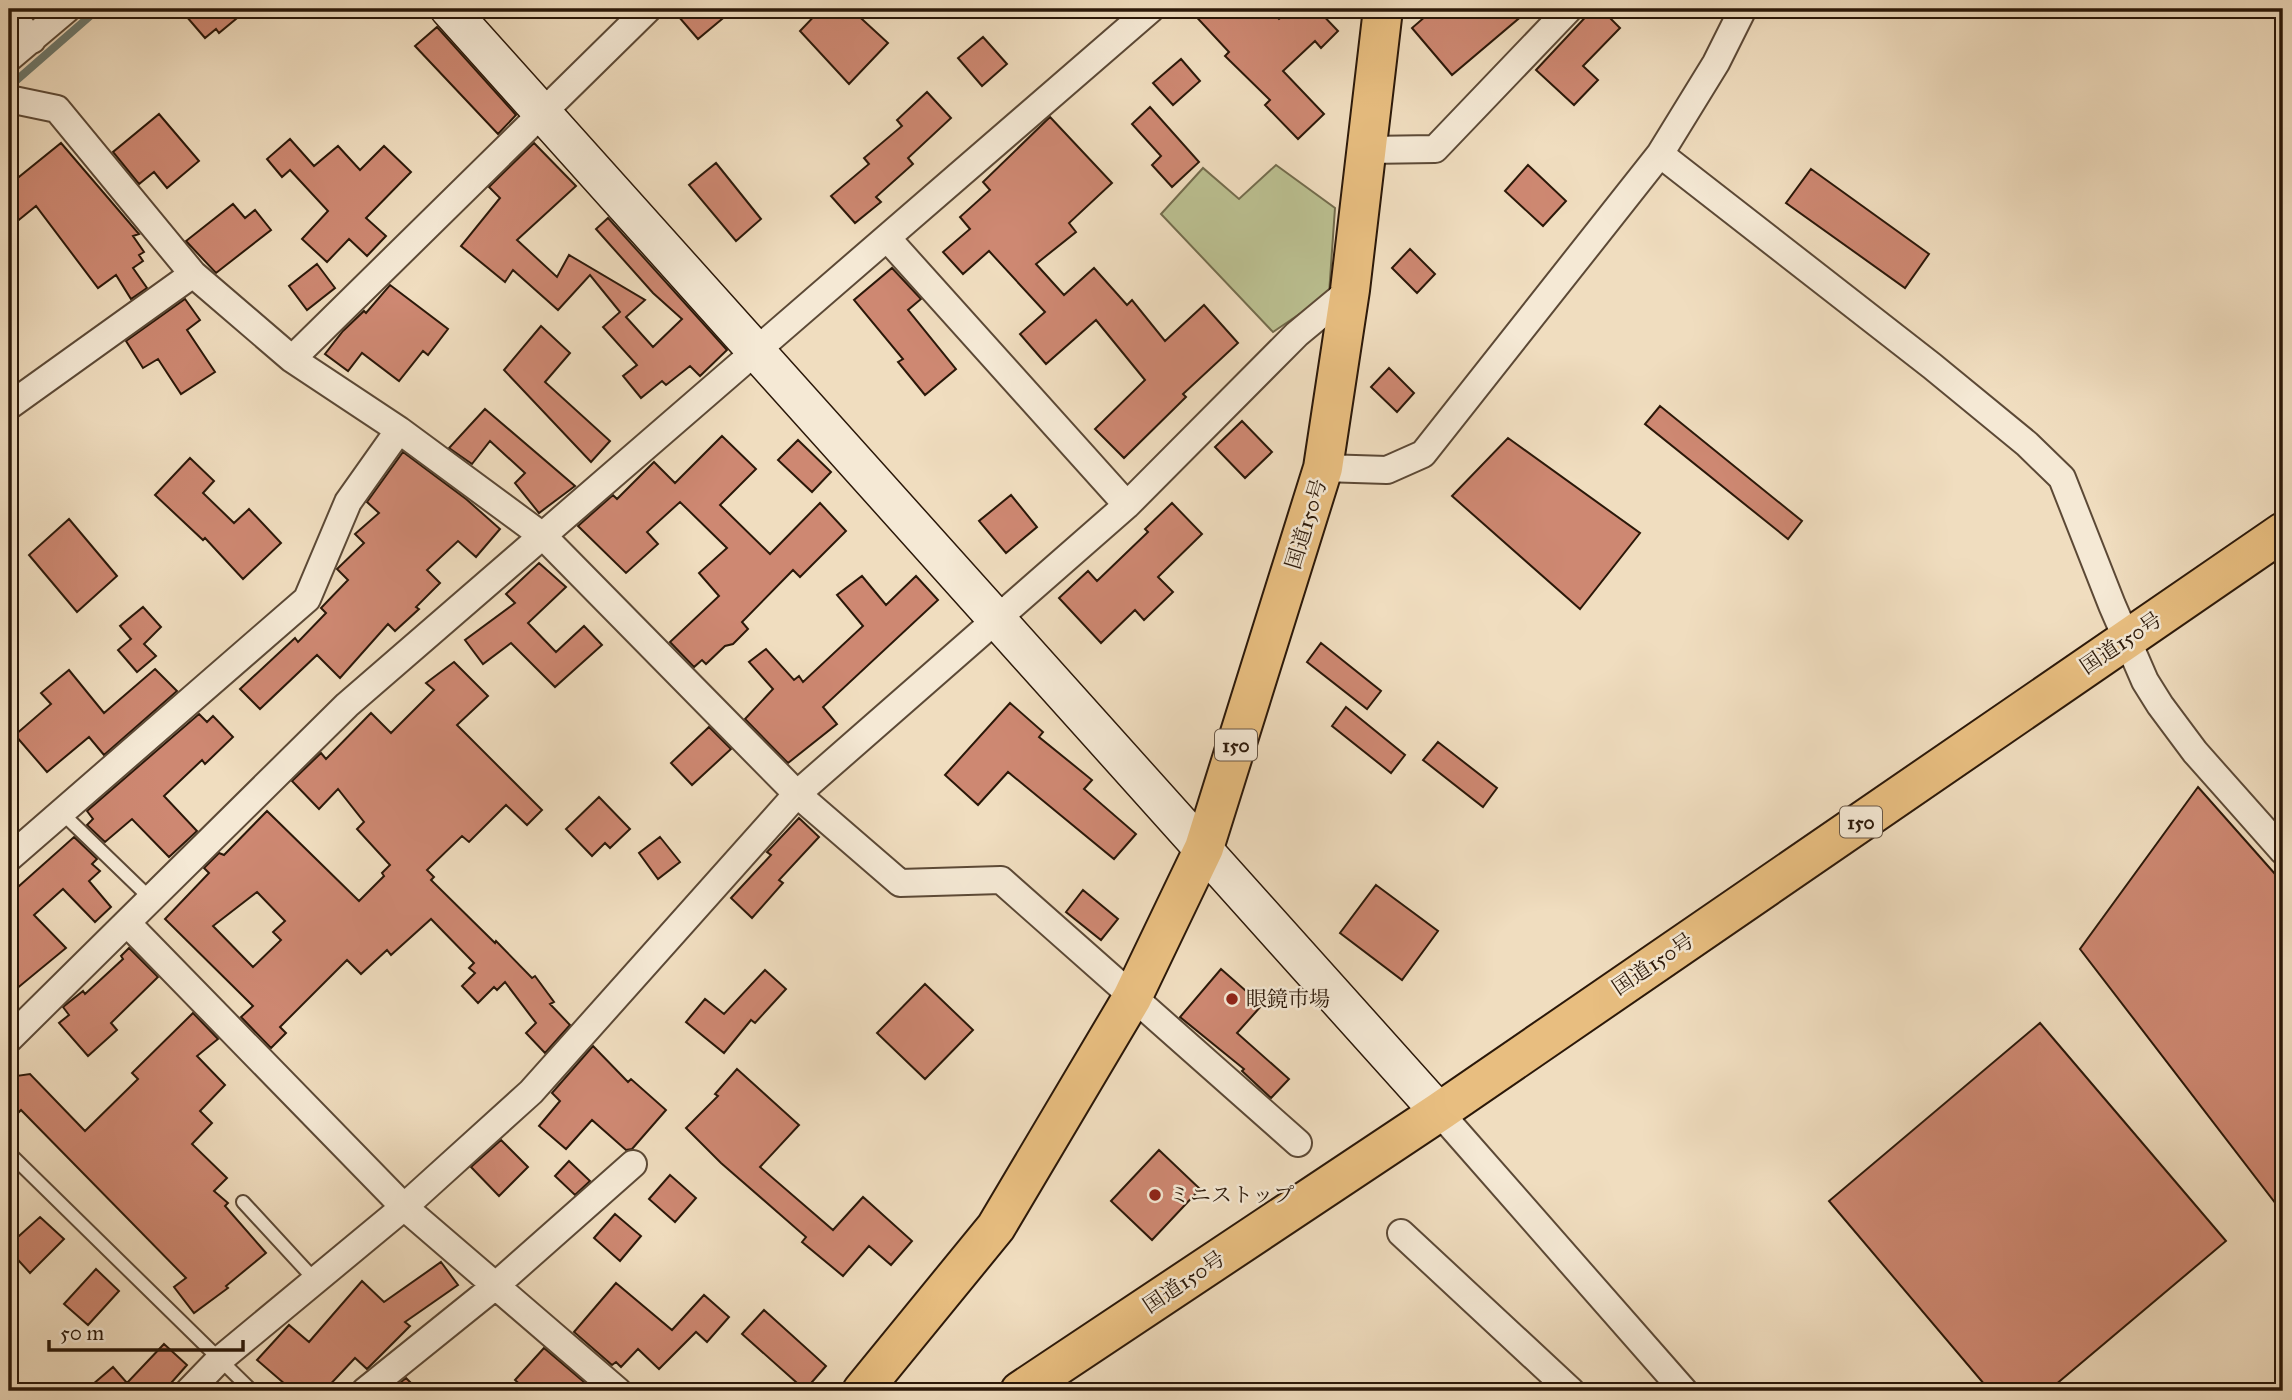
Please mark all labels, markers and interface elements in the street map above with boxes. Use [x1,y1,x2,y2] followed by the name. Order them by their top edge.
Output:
[1280,476,1332,572] street label: 国道150号
[2075,606,2167,680] street label: 国道150号
[1215,730,1257,760] road number: 150
[1840,806,1882,838] road number: 150
[1607,927,1699,1001] street label: 国道150号
[1246,986,1330,1012] place label: 眼鏡市場
[1224,991,1240,1007] marker: 眼鏡市場
[1169,1182,1294,1208] place label: ミニストップ
[1147,1187,1163,1203] marker: ミニストップ
[1138,1245,1230,1319] street label: 国道150号
[49,1309,243,1353] scale bar
[60,1320,105,1346] text: 50 m

